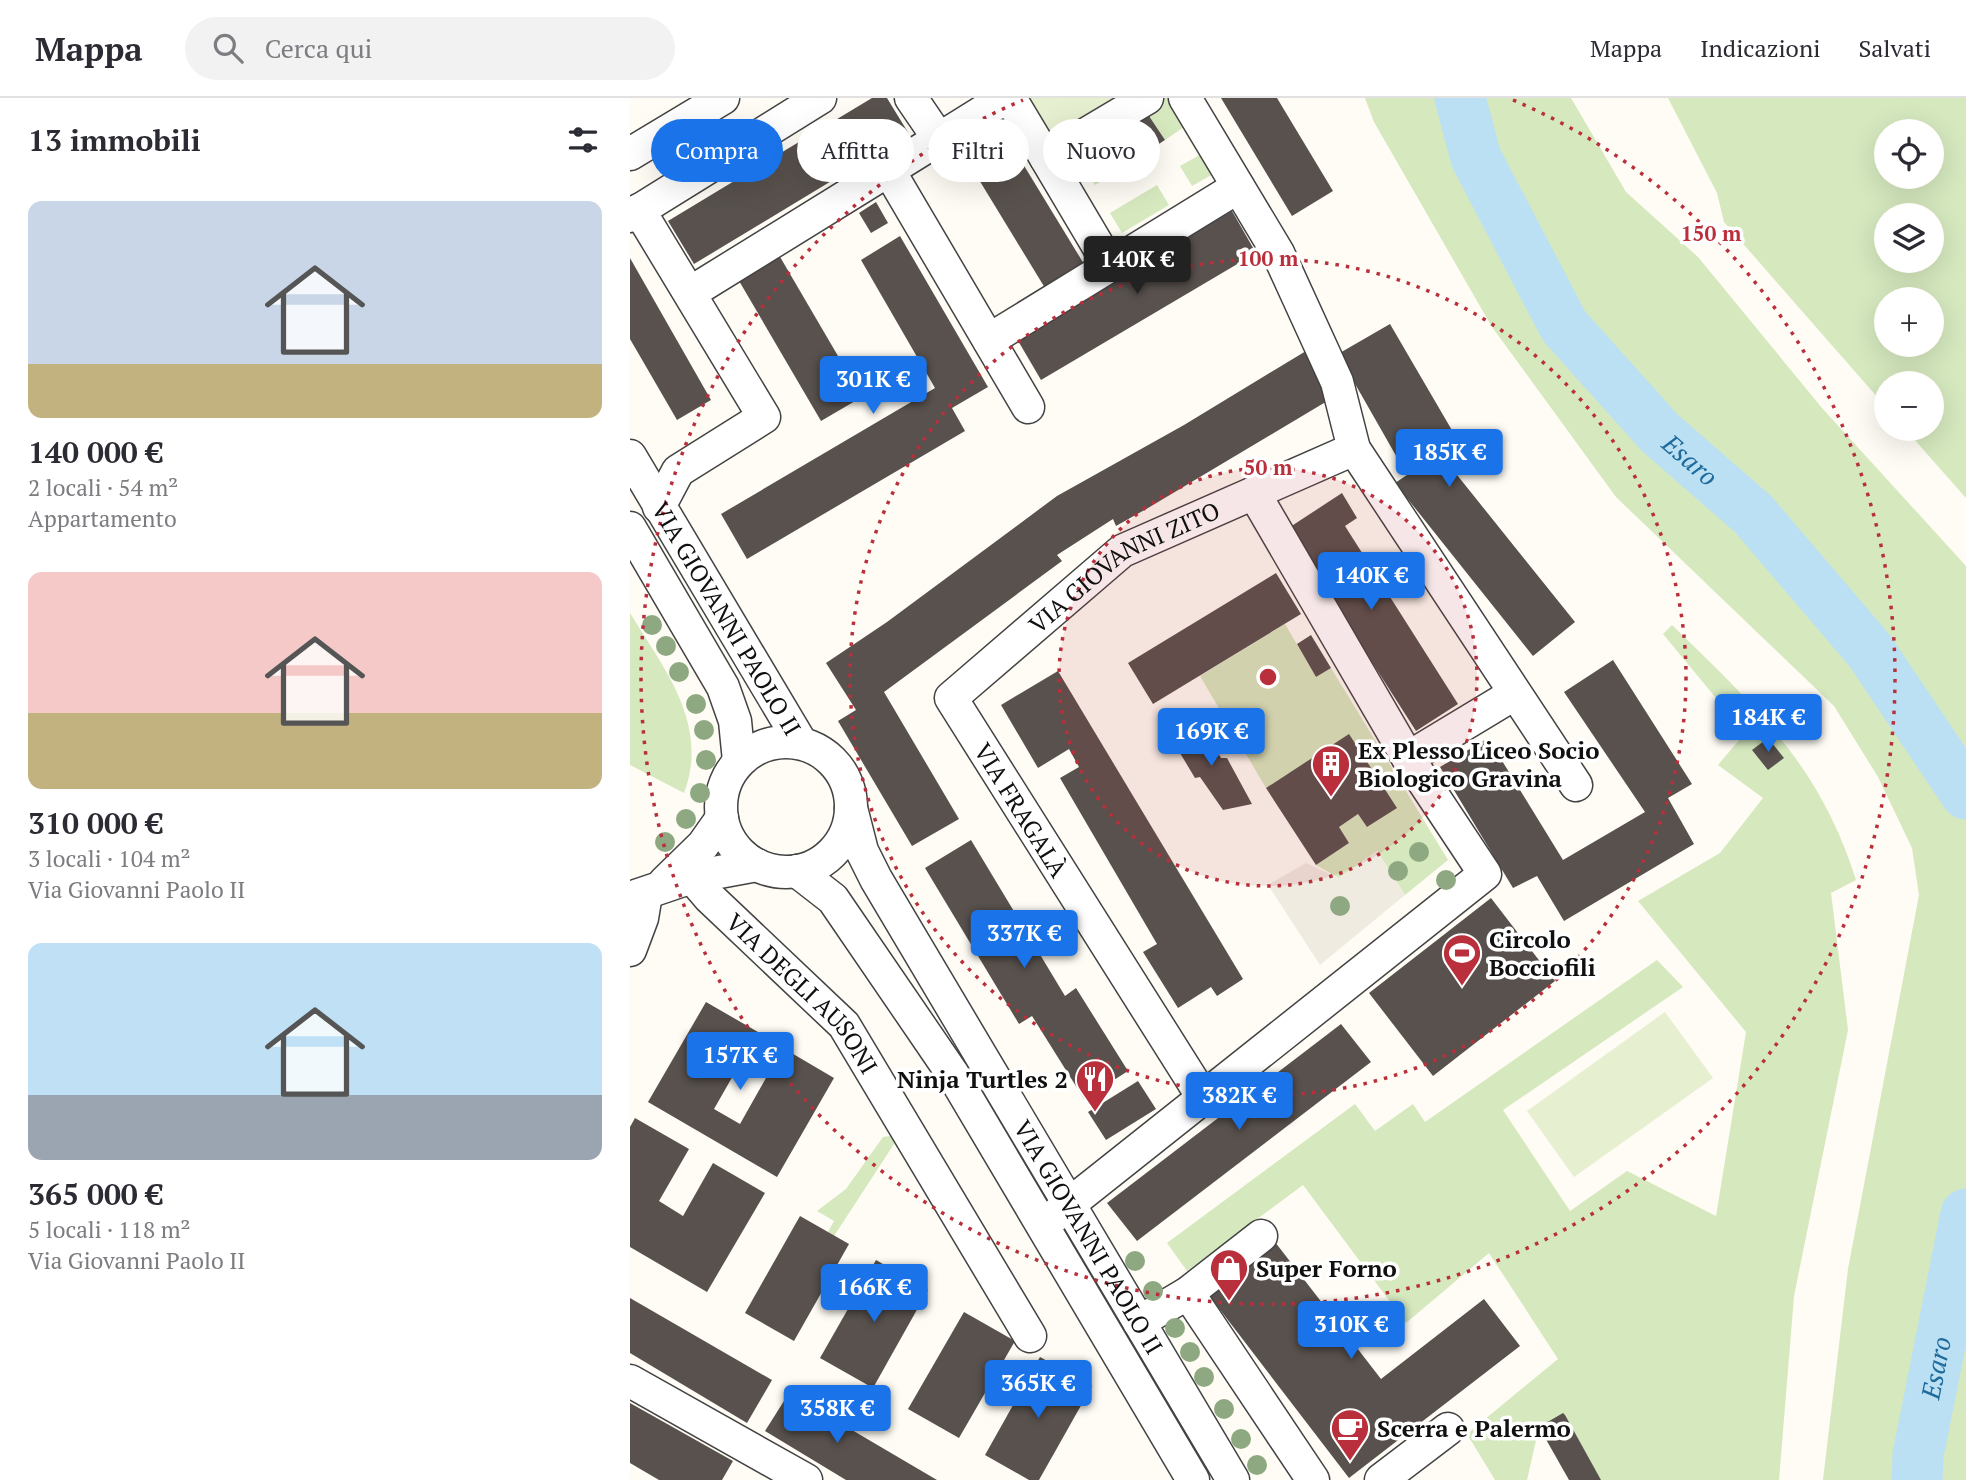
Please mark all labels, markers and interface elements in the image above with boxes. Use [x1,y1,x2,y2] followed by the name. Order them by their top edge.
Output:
[185,17,675,80] search box
[35,27,143,70] text: Mappa
[209,29,247,67] icon: search
[265,31,372,65] text: Cerca qui
[1590,32,1662,64] text: Mappa
[1700,32,1820,64] text: Indicazioni
[1858,32,1931,64] text: Salvati
[651,119,783,182] chip: Compra
[797,119,914,182] chip: Affitta
[928,119,1029,182] chip: Filtri
[1043,119,1160,182] chip: Nuovo
[1874,119,1944,441] map controls
[1874,119,1944,189] button: locate
[28,120,201,160] text: 13 immobili
[564,121,602,159] icon: filters
[1874,203,1944,273] button: layers
[1681,219,1742,247] text: 150 m
[1080,236,1194,296] pin: 140K €
[1100,243,1174,274] text: 140K €
[1238,244,1299,272] text: 100 m
[252,247,378,373] icon: home
[1874,287,1944,357] button: +
[816,356,930,416] pin: 301K €
[836,363,910,394] text: 301K €
[1874,371,1944,441] button: −
[1655,425,1725,493] water label: Esaro
[1392,430,1506,489] pin: 185K €
[28,432,163,472] text: 140 000 €
[1412,436,1486,467] text: 185K €
[1244,453,1293,481] text: 50 m
[28,472,178,503] text: 2 locali · 54 m²
[1022,494,1225,640] street label: VIA GIOVANNI ZITO
[645,496,809,741] street label: VIA GIOVANNI PAOLO II
[28,503,177,534] text: Appartamento
[1314,552,1428,612] pin: 140K €
[1334,559,1408,590] text: 140K €
[252,618,378,744] icon: home
[1256,665,1280,689] centre of rings
[1711,694,1825,754] pin: 184K €
[1731,701,1805,732] text: 184K €
[1154,708,1268,768] pin: 169K €
[1174,715,1248,746] text: 169K €
[1358,734,1599,794] place label: Ex Plesso Liceo Socio Biologico Gravina
[967,737,1075,884] street label: VIA FRAGALÀ
[1310,743,1352,798] building icon: Ex Plesso Liceo Socio Biologico Gravina
[28,803,163,843] text: 310 000 €
[28,843,191,874] text: 3 locali · 104 m²
[28,874,245,905] text: Via Giovanni Paolo II
[719,906,885,1079] street label: VIA DEGLI AUSONI
[967,910,1081,970] pin: 337K €
[987,917,1061,948] text: 337K €
[1489,923,1596,983] place label: Circolo Bocciofili
[1441,932,1483,987] sports icon: Circolo Bocciofili
[252,989,378,1115] icon: home
[683,1032,797,1092] pin: 157K €
[703,1039,777,1070] text: 157K €
[1074,1058,1116,1113] restaurant icon: Ninja Turtles 2
[897,1063,1068,1095] place label: Ninja Turtles 2
[1182,1072,1296,1132] pin: 382K €
[1202,1079,1276,1110] text: 382K €
[1007,1114,1170,1360] street label: VIA GIOVANNI PAOLO II
[28,1174,163,1214] text: 365 000 €
[28,1214,191,1245] text: 5 locali · 118 m²
[28,1245,245,1276] text: Via Giovanni Paolo II
[1208,1247,1250,1302] shop icon: Super Forno
[1256,1252,1397,1284] place label: Super Forno
[817,1264,931,1324] pin: 166K €
[837,1271,911,1302] text: 166K €
[1294,1302,1408,1361] pin: 310K €
[1314,1308,1388,1339] text: 310K €
[1912,1334,1958,1403] water label: Esaro
[981,1360,1095,1420] pin: 365K €
[1001,1367,1075,1398] text: 365K €
[780,1386,894,1445] pin: 358K €
[800,1392,874,1423] text: 358K €
[1329,1407,1371,1462] cafe icon: Scerra e Palermo
[1377,1412,1571,1444] place label: Scerra e Palermo

